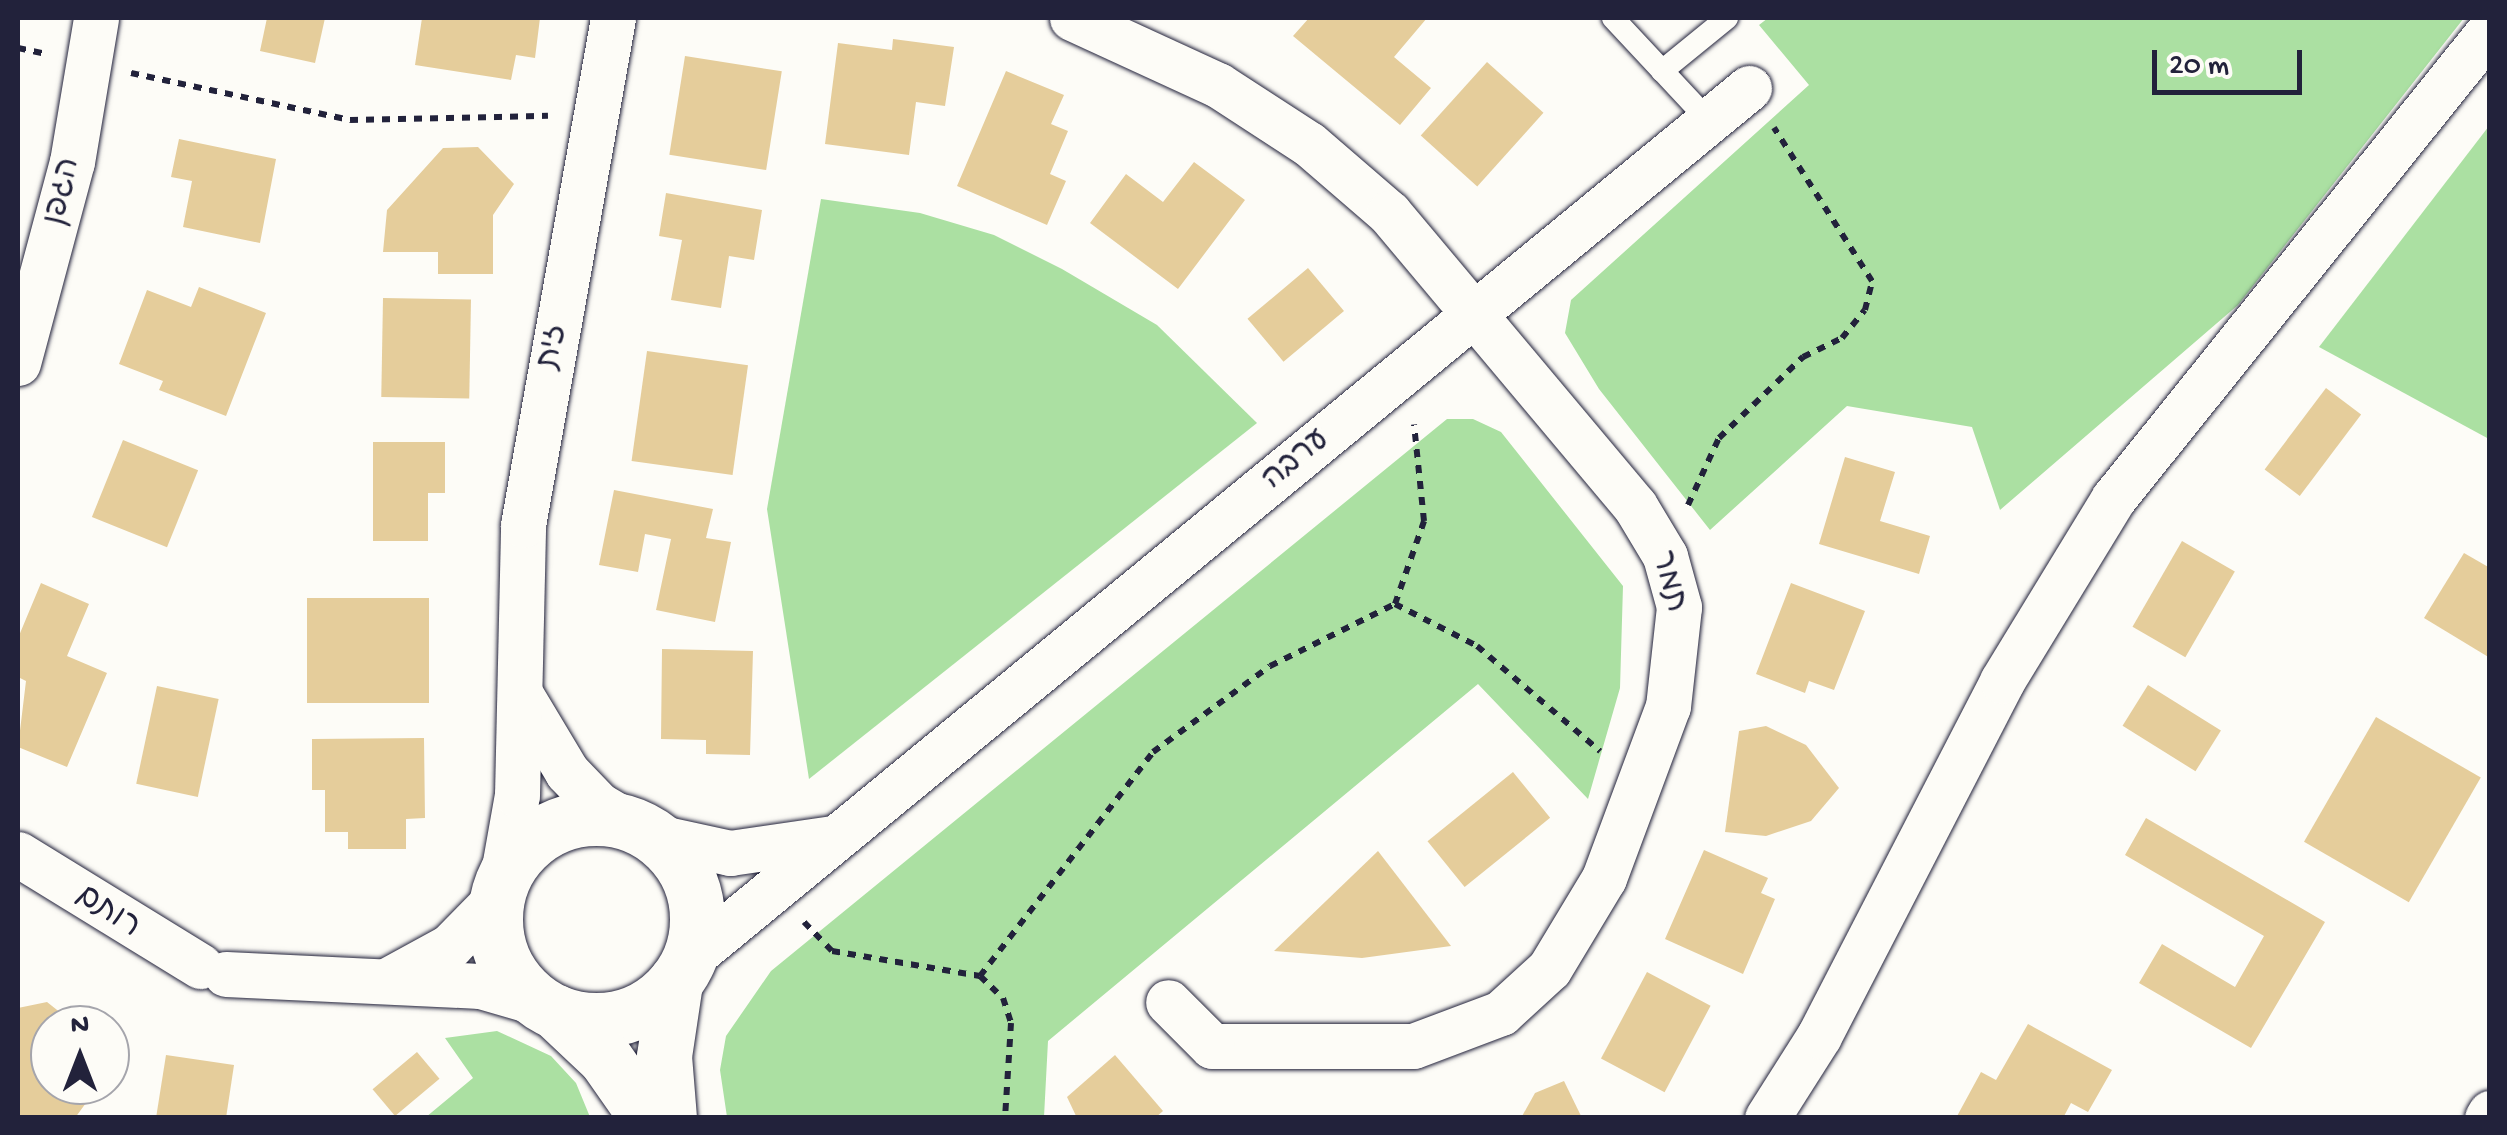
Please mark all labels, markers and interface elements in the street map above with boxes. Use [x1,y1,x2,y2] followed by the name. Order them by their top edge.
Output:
[2157,30,2307,92] scale bar
[2169,50,2229,85] text: 20 m
[38,154,90,230] street label: הגפן
[531,322,577,372] street label: זית
[1256,422,1338,500] street label: ערבה
[1640,547,1694,617] street label: תמר
[67,878,147,948] street label: רותם
[30,1005,130,1105] north arrow
[71,1010,89,1043] text: N

